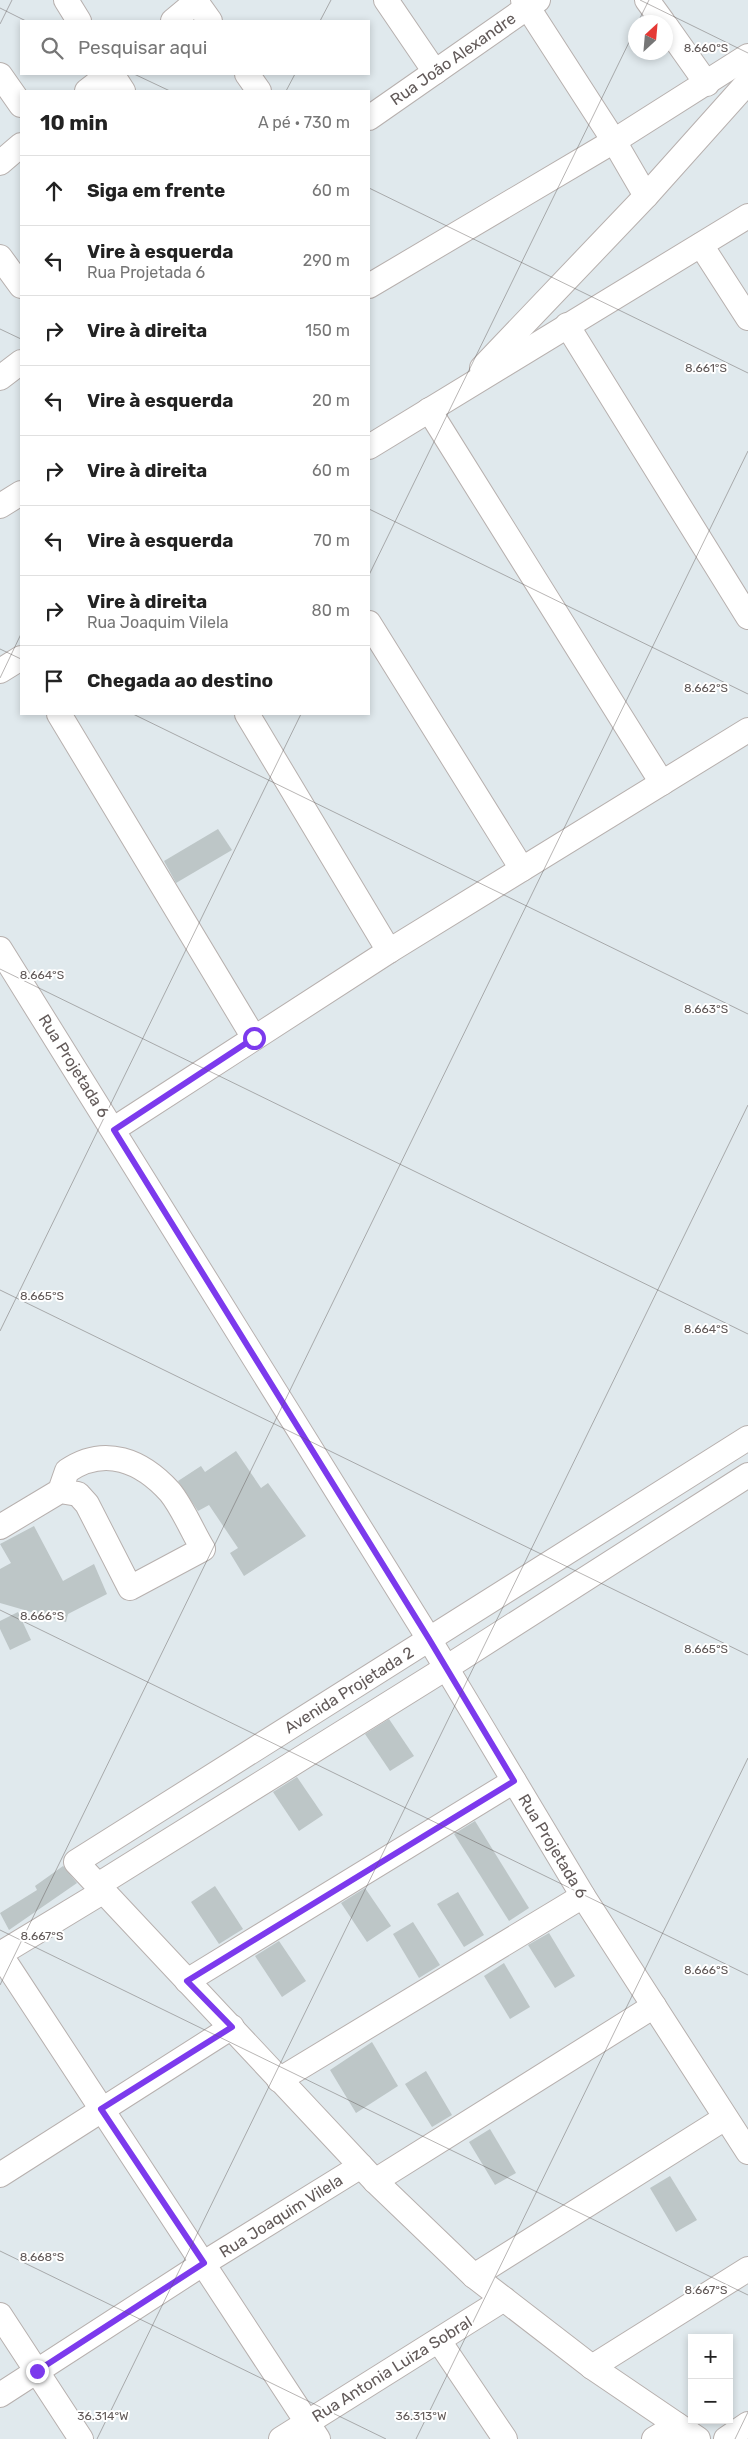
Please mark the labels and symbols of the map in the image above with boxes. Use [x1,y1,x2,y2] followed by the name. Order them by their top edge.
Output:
[387,9,519,109] street label: Rua João Alexandre
[628,15,673,60] north arrow
[684,41,728,55] text: 8.660°S
[685,361,727,375] text: 8.661°S
[684,681,728,695] text: 8.662°S
[20,968,64,982] text: 8.664°S
[684,1002,728,1016] text: 8.663°S
[35,1011,114,1121] street label: Rua Projetada 6
[243,1027,266,1050] route start
[20,1289,64,1303] text: 8.665°S
[684,1322,728,1336] text: 8.664°S
[20,1609,64,1623] text: 8.666°S
[684,1642,728,1656] text: 8.665°S
[281,1643,417,1737] street label: Avenida Projetada 2
[514,1790,592,1902] street label: Rua Projetada 6
[21,1929,63,1943] text: 8.667°S
[684,1963,728,1977] text: 8.666°S
[216,2170,346,2262] street label: Rua Joaquim Vilela
[20,2250,64,2264] text: 8.668°S
[685,2283,727,2297] text: 8.667°S
[309,2312,475,2426] street label: Rua Antonia Luiza Sobral
[26,2360,49,2383] route end
[77,2409,129,2423] text: 36.314°W
[395,2409,447,2423] text: 36.313°W

